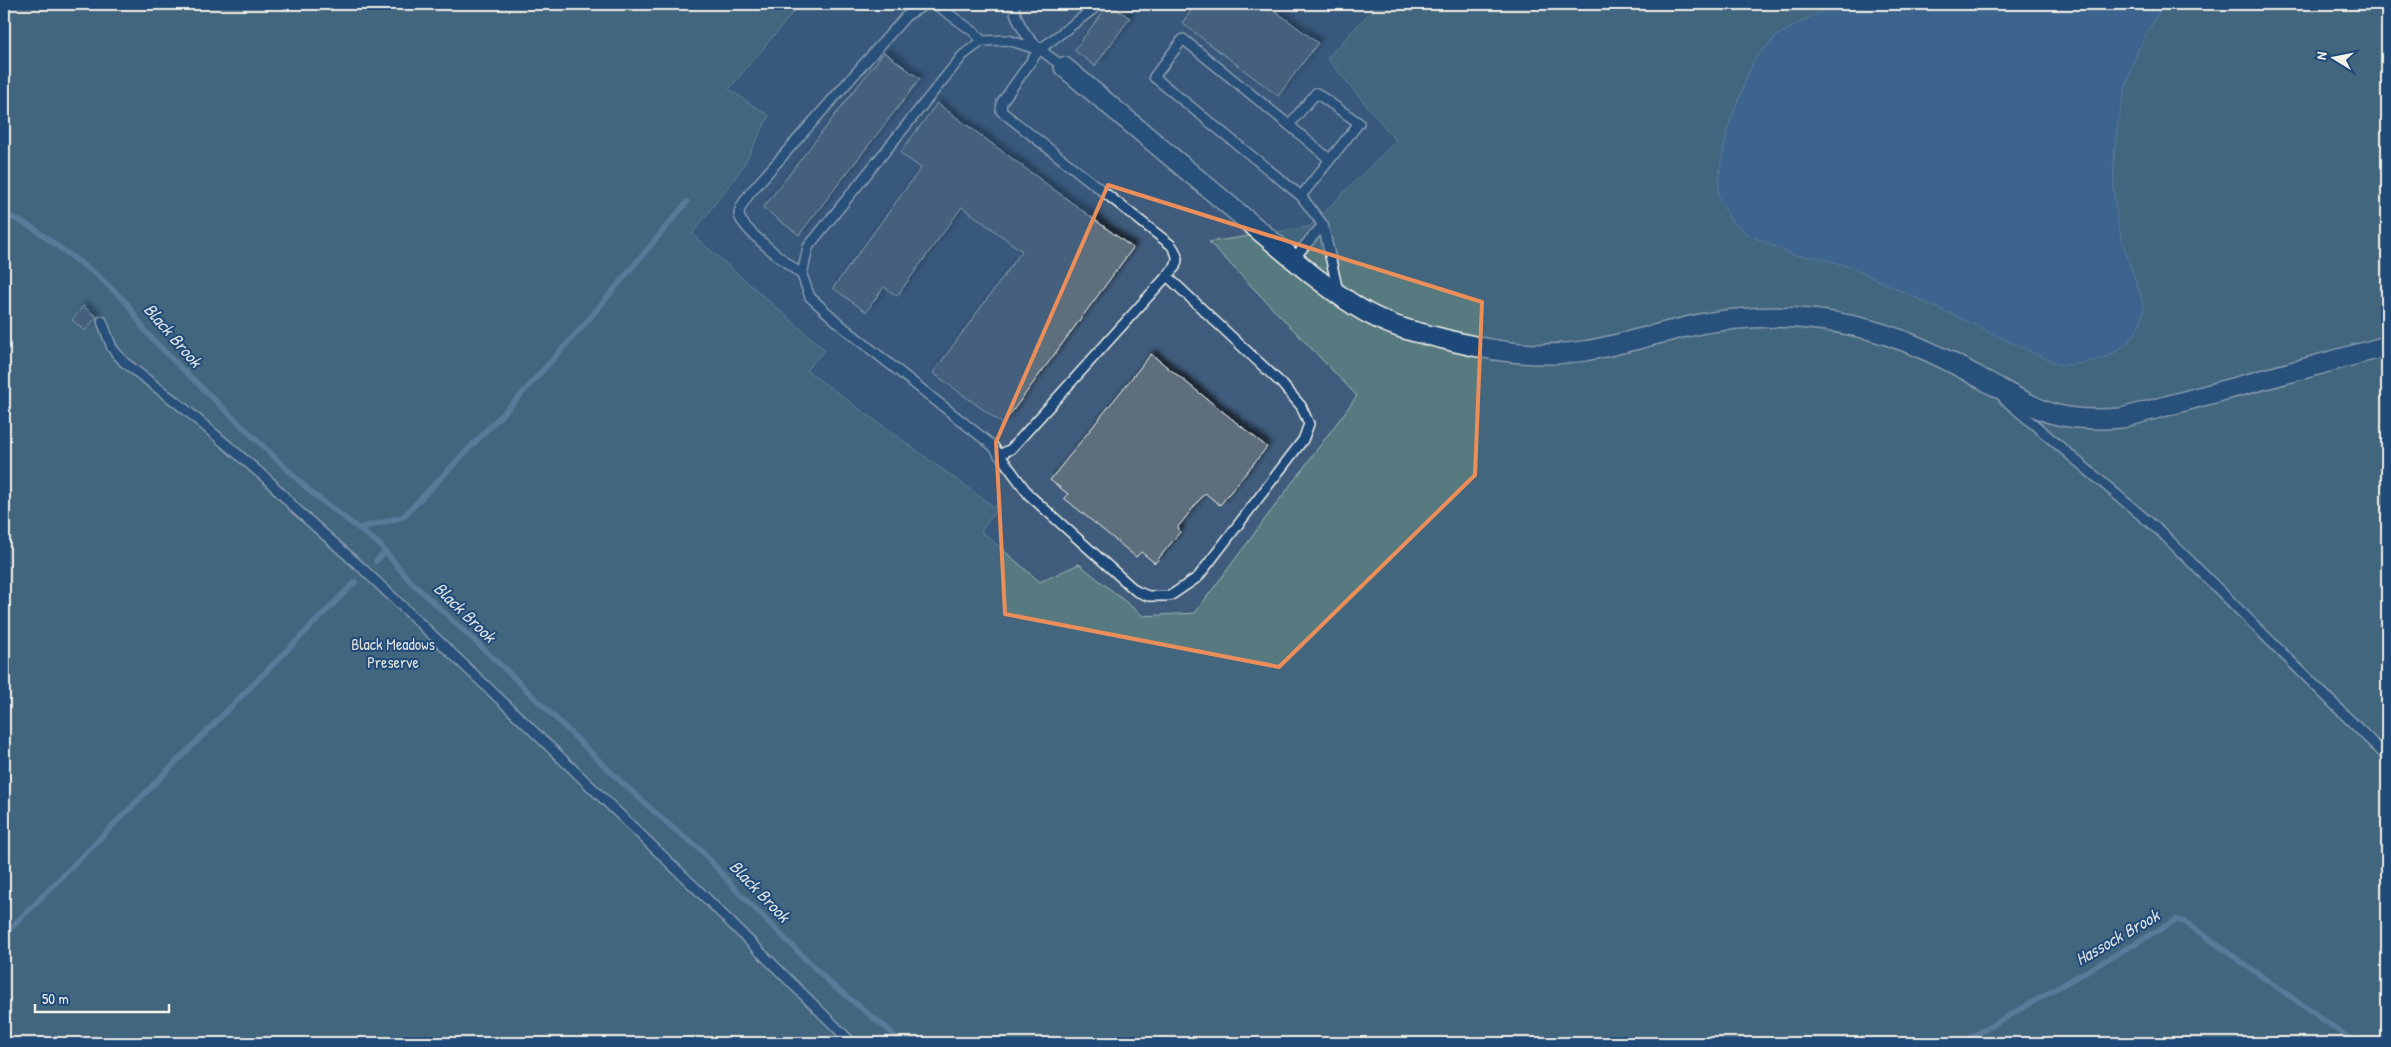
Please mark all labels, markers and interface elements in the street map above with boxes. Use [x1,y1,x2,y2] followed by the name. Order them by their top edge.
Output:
[2308,32,2358,82] north arrow
[2311,50,2331,61] text: N
[138,298,209,374] water label: Black Brook
[428,576,503,649] water label: Black Brook
[351,633,435,673] park label: Black Meadows Preserve
[724,854,797,929] water label: Black Brook
[2070,902,2165,971] water label: Hassock Brook
[35,982,169,1014] scale bar
[42,988,69,1009] text: 50 m

